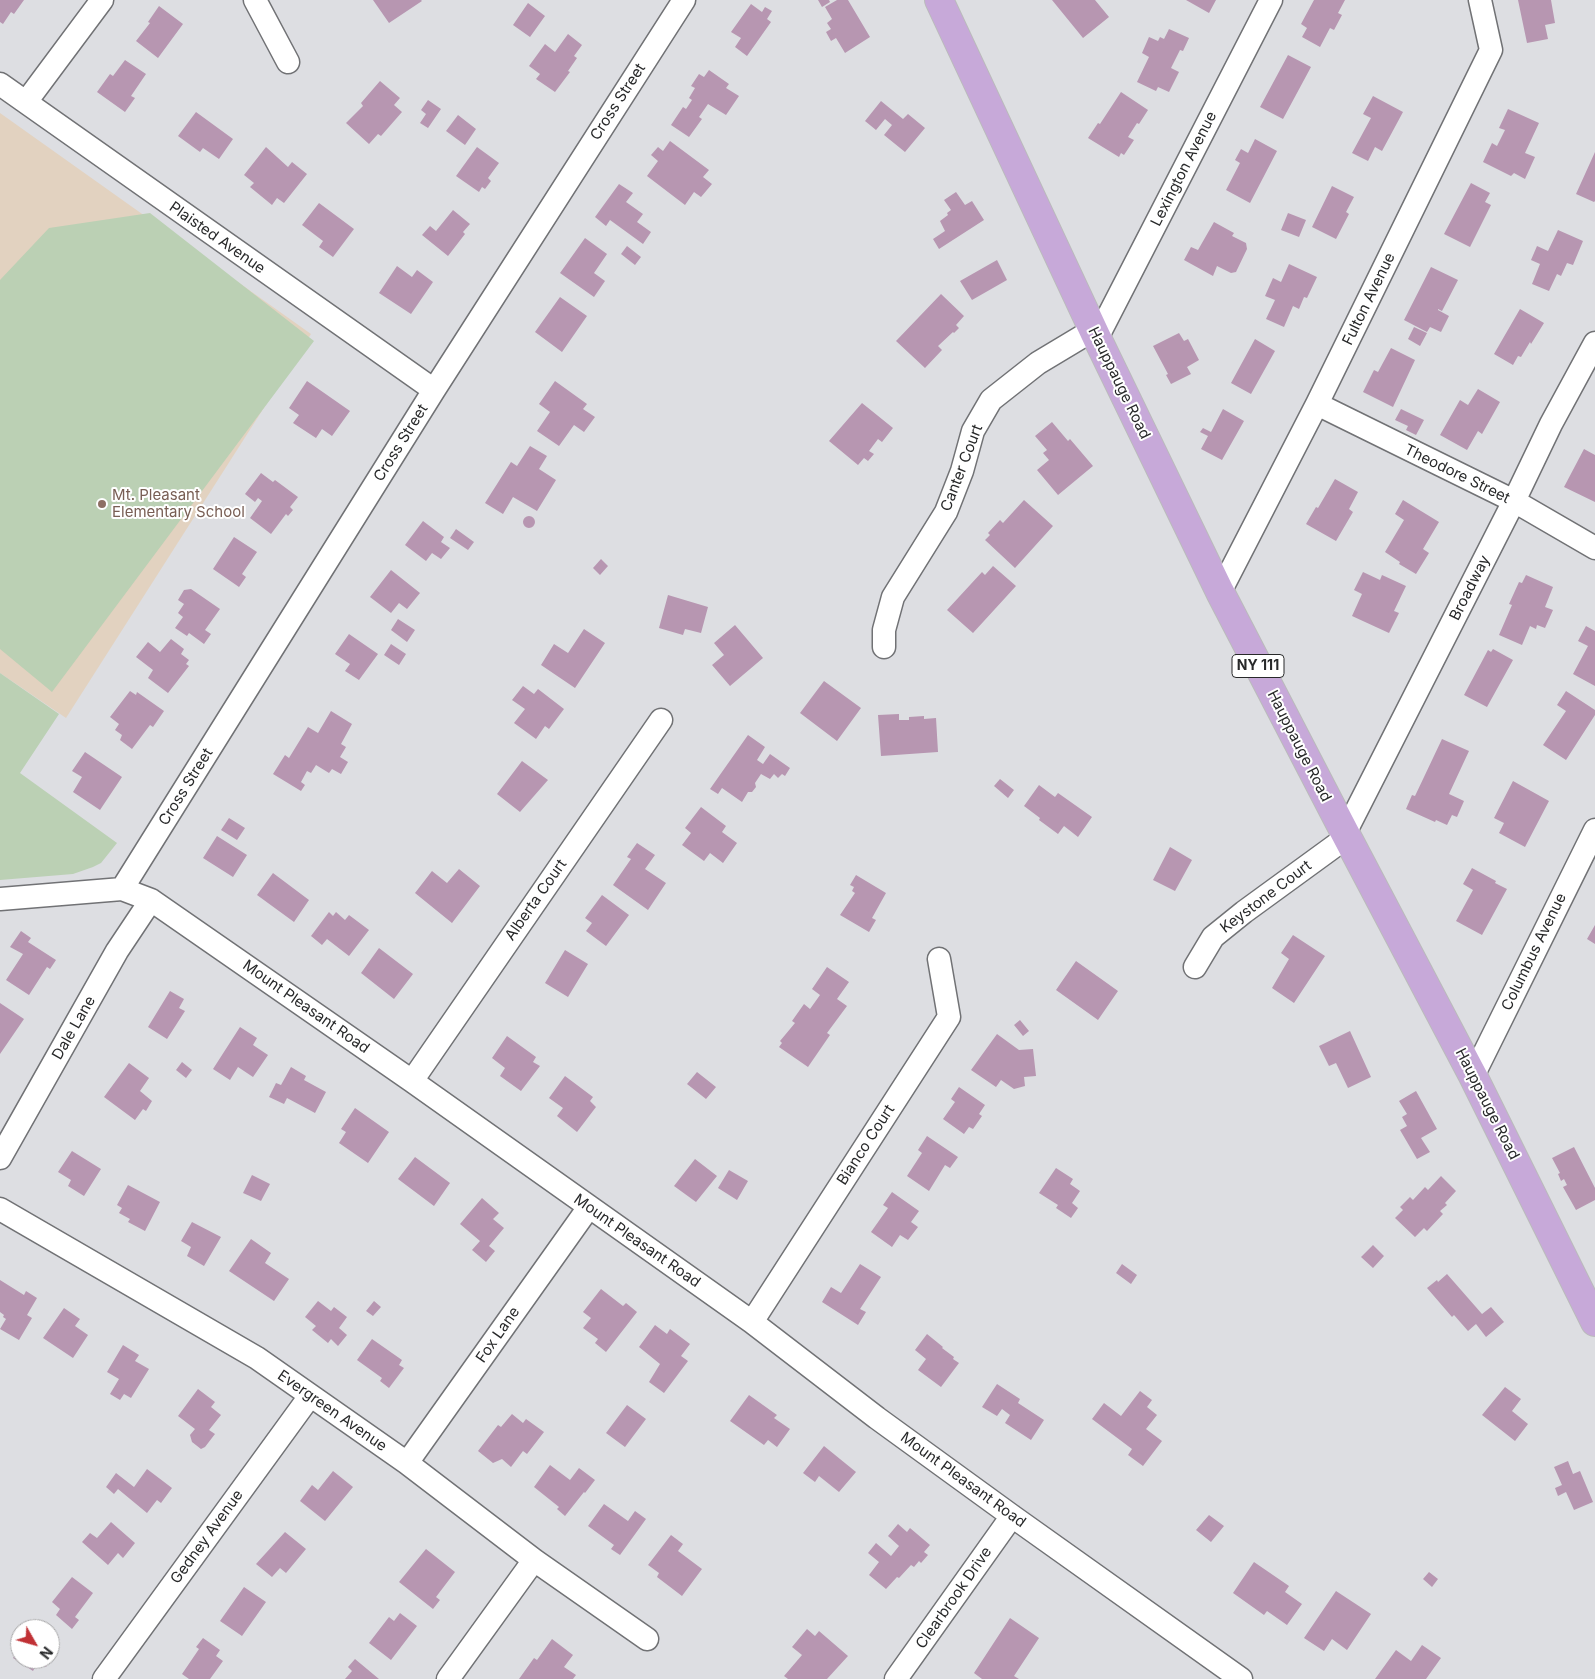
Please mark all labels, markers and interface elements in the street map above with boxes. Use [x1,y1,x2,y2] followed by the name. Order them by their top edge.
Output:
[587,60,649,144] street label: Cross Street
[1147,109,1221,229] street label: Lexington Avenue
[166,198,268,278] street label: Plaisted Avenue
[1339,250,1399,348] street label: Fulton Avenue
[1084,324,1154,442] street label: Hauppauge Road
[370,401,432,485] street label: Cross Street
[937,422,987,514] street label: Canter Court
[1401,441,1513,507] street label: Theodore Street
[112,486,245,521] place label: Mt. Pleasant Elementary School
[96,498,108,510] marker: Mt. Pleasant Elementary School
[1446,552,1494,624] street label: Broadway
[1232,654,1284,678] road number: NY 111
[1263,687,1335,805] street label: Hauppauge Road
[155,745,217,829] street label: Cross Street
[501,856,571,944] street label: Alberta Court
[1217,857,1315,937] street label: Keystone Court
[1498,890,1570,1014] street label: Columbus Avenue
[239,956,373,1058] street label: Mount Pleasant Road
[49,993,99,1063] street label: Dale Lane
[1451,1045,1523,1163] street label: Hauppauge Road
[833,1101,899,1189] street label: Bianco Court
[570,1190,704,1292] street label: Mount Pleasant Road
[472,1304,524,1366] street label: Fox Lane
[274,1367,390,1455] street label: Evergreen Avenue
[897,1429,1029,1531] street label: Mount Pleasant Road
[167,1486,247,1588] street label: Gedney Avenue
[912,1544,996,1652] street label: Clearbrook Drive
[10,1619,60,1669] north arrow
[36,1643,56,1662] text: N

